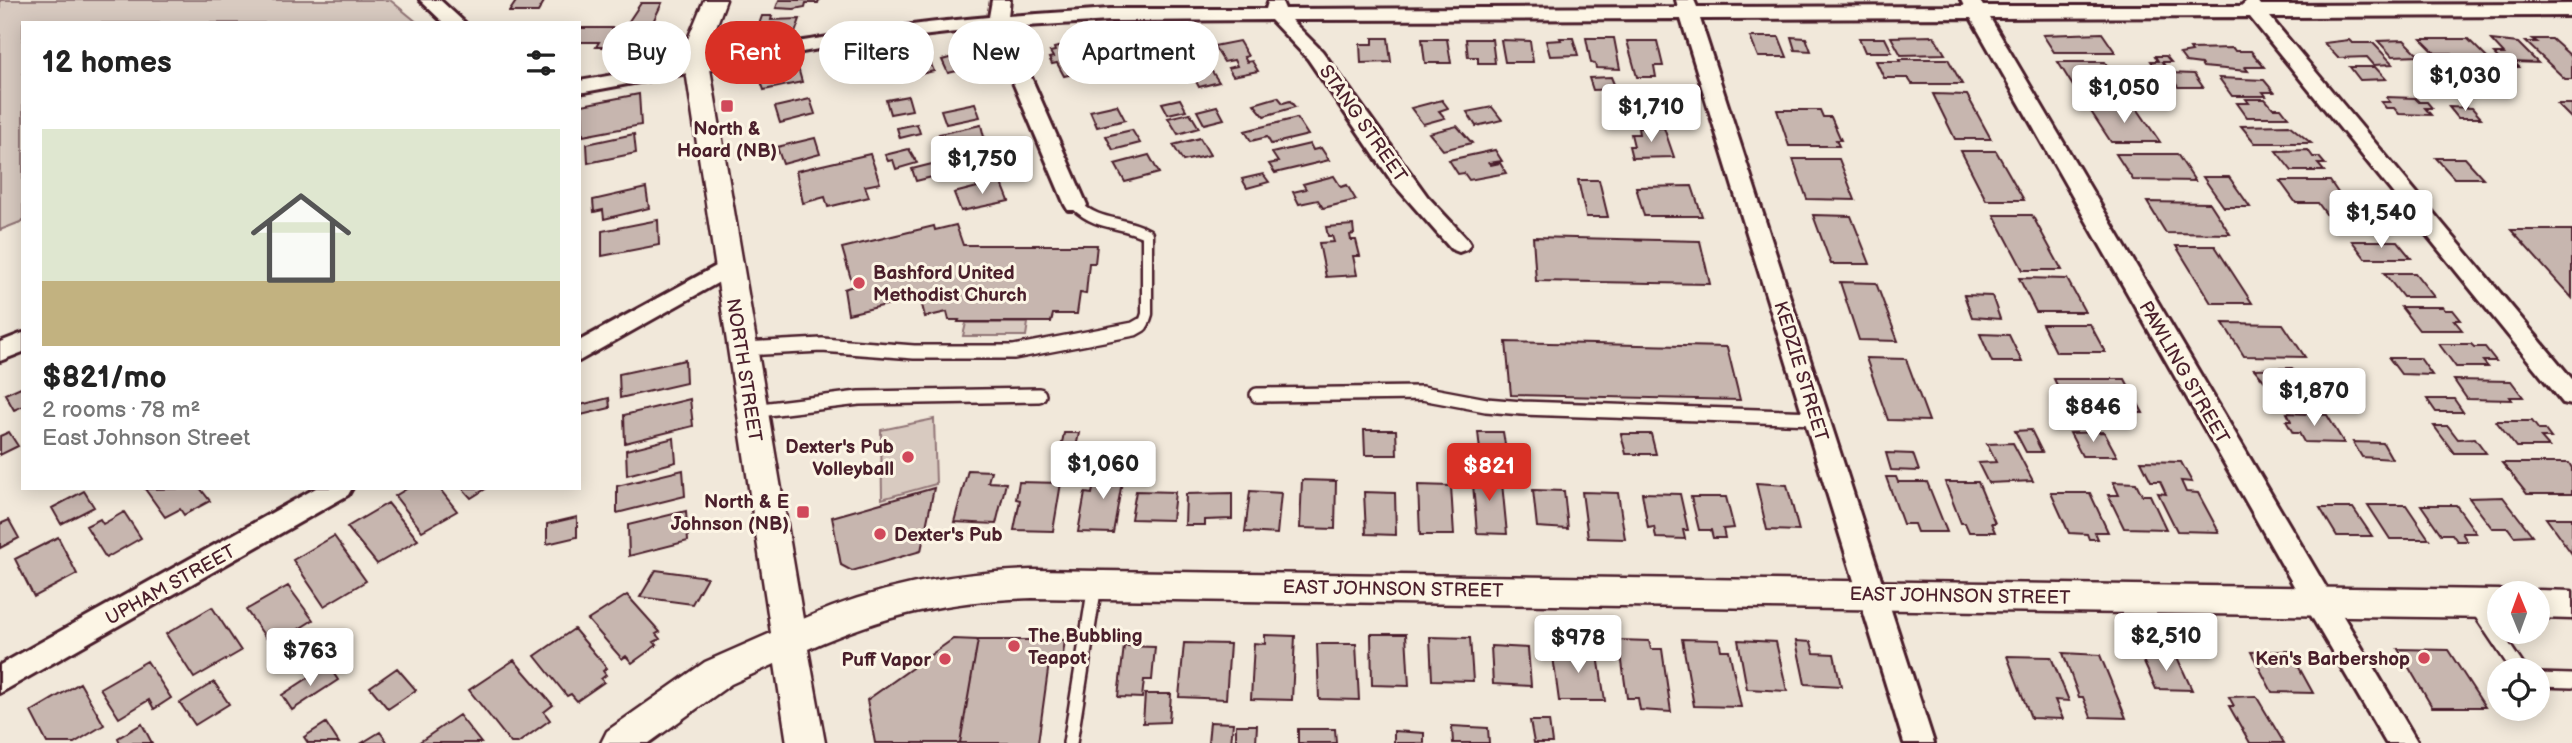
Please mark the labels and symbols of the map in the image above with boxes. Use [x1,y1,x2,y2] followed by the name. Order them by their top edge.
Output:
[2408,54,2522,113] pin: $1,030
[1314,61,1412,187] street label: STANG STREET
[2067,66,2181,125] pin: $1,050
[1594,85,1708,144] pin: $1,710
[719,98,735,114] marker: North & Hoard (NB)
[677,118,777,163] place label: North & Hoard (NB)
[925,136,1039,196] pin: $1,750
[2324,190,2438,250] pin: $1,540
[873,262,1027,307] place label: Bashford United Methodist Church
[851,275,867,291] marker: Bashford United Methodist Church
[721,297,766,444] street label: NORTH STREET
[2133,297,2234,449] street label: PAWLING STREET
[1768,299,1833,445] street label: KEDZIE STREET
[2257,368,2371,428] pin: $1,870
[2052,384,2134,444] pin: $846
[785,436,894,481] place label: Dexter's Pub Volleyball
[1046,442,1160,501] pin: $1,060
[1448,444,1530,503] pin: $821
[900,449,916,465] marker: Dexter's Pub Volleyball
[671,491,789,536] place label: North & E Johnson (NB)
[795,504,811,520] marker: North & E Johnson (NB)
[894,524,1003,547] place label: Dexter's Pub
[872,526,888,542] marker: Dexter's Pub
[102,540,240,631] street label: UPHAM STREET
[1282,576,1504,603] street label: EAST JOHNSON STREET
[2487,581,2550,644] north arrow
[1849,583,2071,610] street label: EAST JOHNSON STREET
[2109,614,2223,673] pin: $2,510
[1537,616,1619,675] pin: $978
[1028,625,1142,670] place label: The Bubbling Teapot
[269,628,351,688] pin: $763
[1006,638,1022,654] marker: The Bubbling Teapot
[2255,648,2410,671] place label: Ken's Barbershop
[841,649,931,672] place label: Puff Vapor
[2416,650,2432,666] marker: Ken's Barbershop
[937,651,953,667] marker: Puff Vapor

